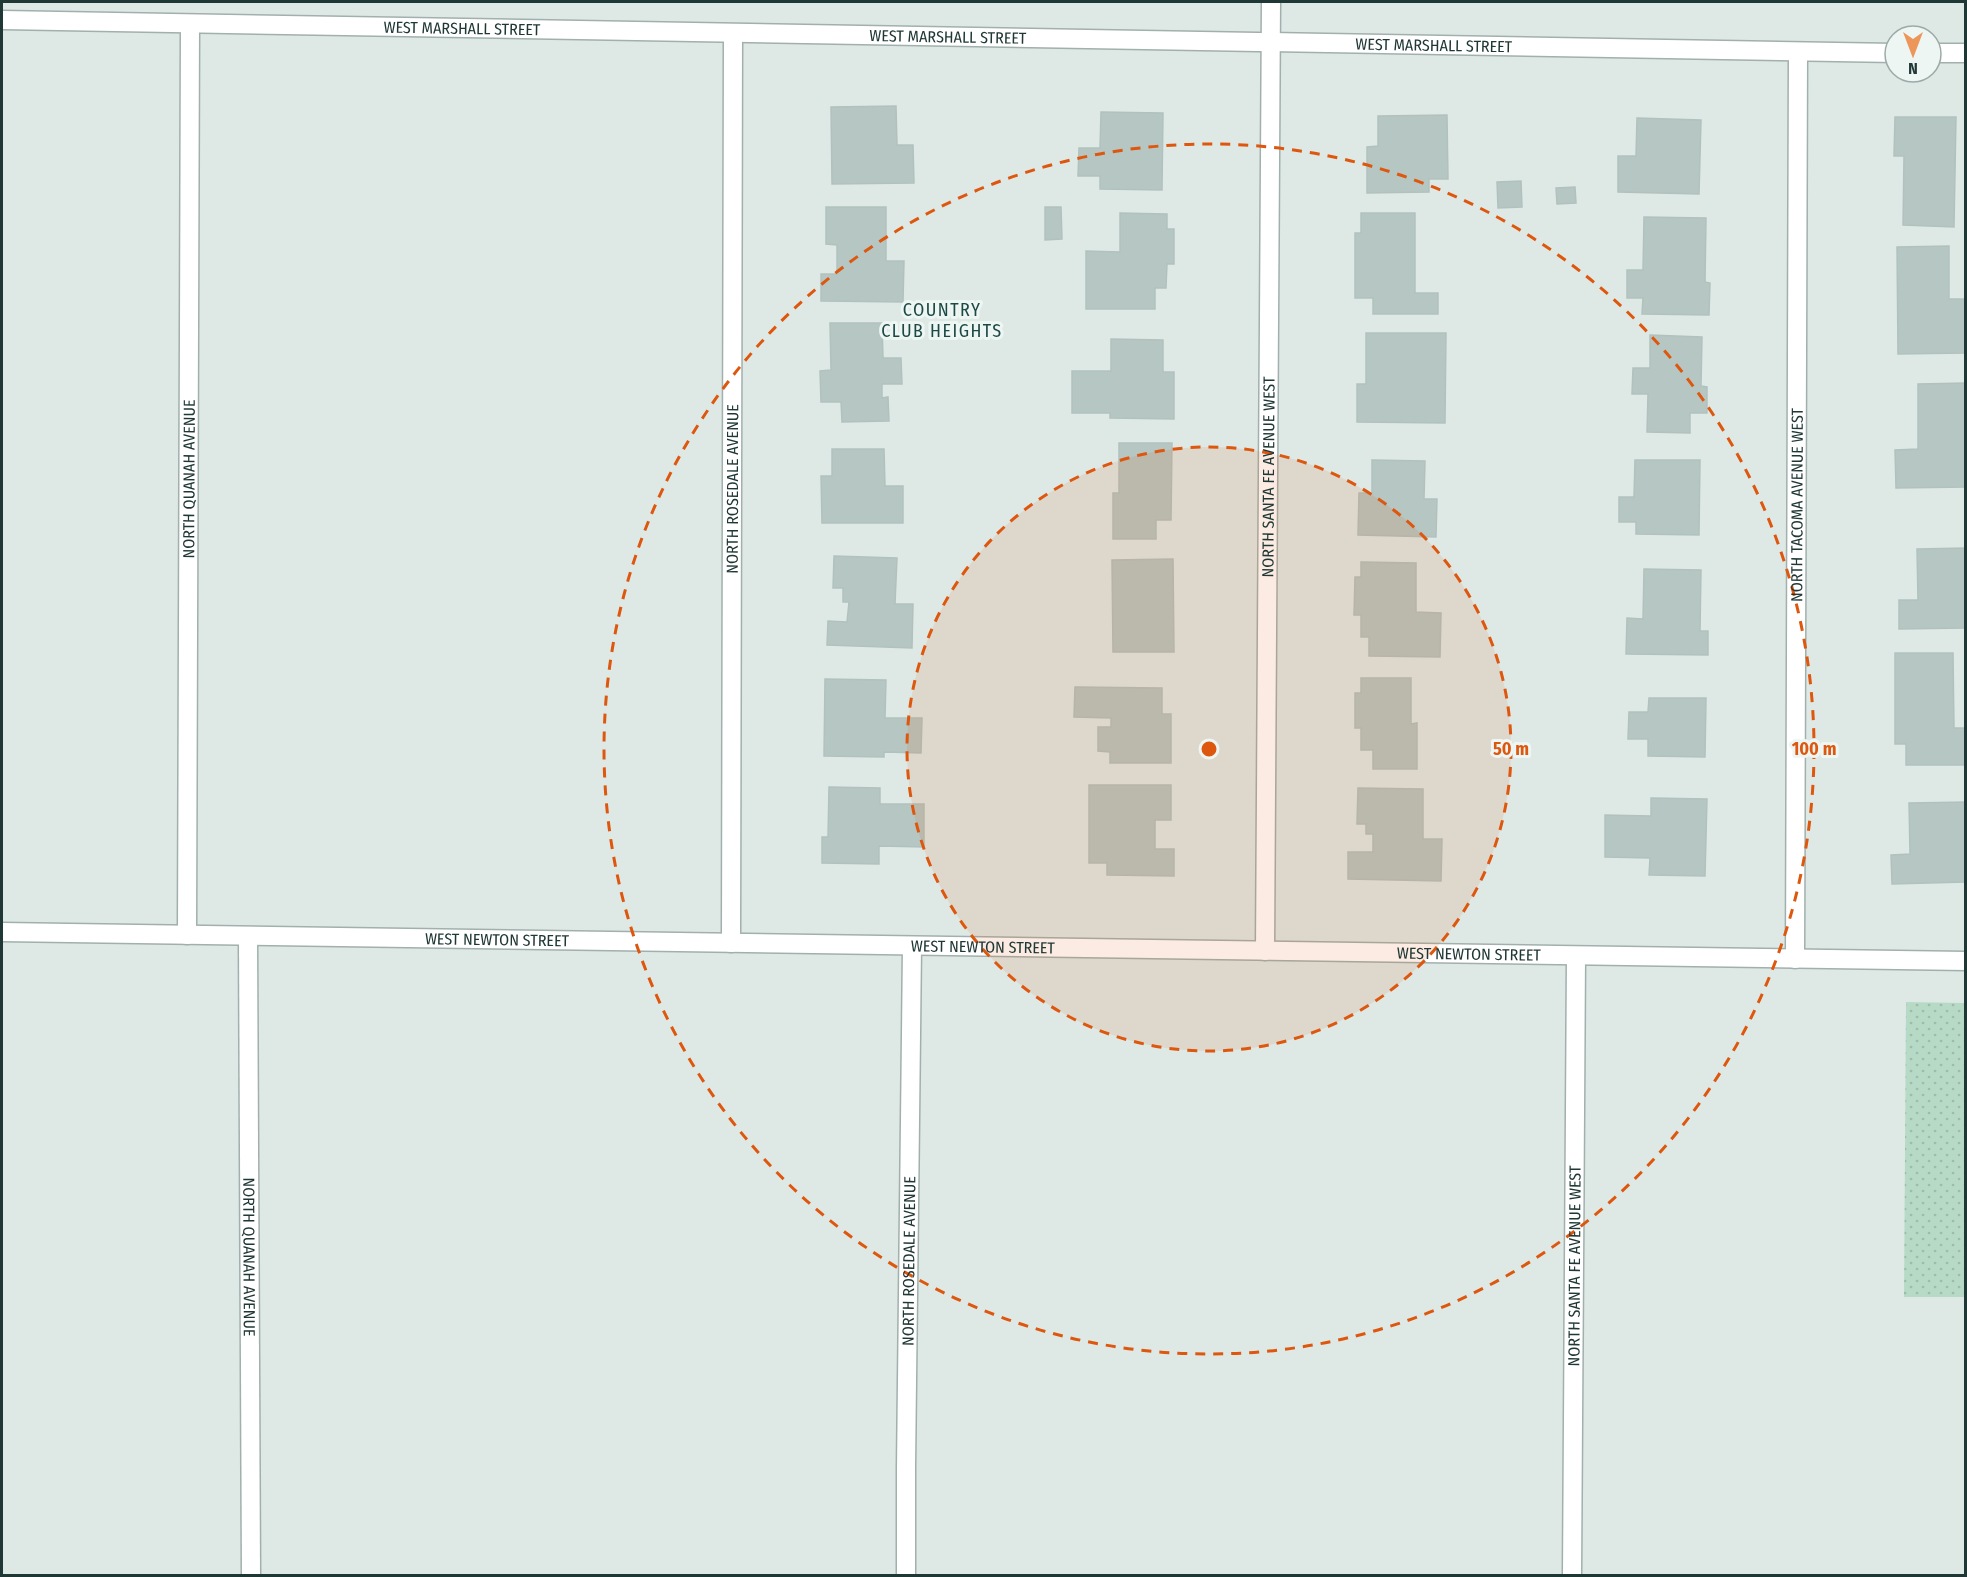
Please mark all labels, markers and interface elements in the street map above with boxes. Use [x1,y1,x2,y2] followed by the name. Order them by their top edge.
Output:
[383,18,541,39] street label: WEST MARSHALL STREET
[1883,24,1943,84] north arrow
[869,26,1027,48] street label: WEST MARSHALL STREET
[1355,35,1513,56] street label: WEST MARSHALL STREET
[1908,59,1918,78] text: N
[881,299,1003,342] district label: COUNTRY CLUB HEIGHTS
[1258,376,1279,577] street label: NORTH SANTA FE AVENUE WEST
[179,399,199,559] street label: NORTH QUANAH AVENUE
[723,404,742,574] street label: NORTH ROSEDALE AVENUE
[1787,407,1807,602] street label: NORTH TACOMA AVENUE WEST
[1493,738,1529,760] text: 50 m
[1792,738,1836,760] text: 100 m
[1199,739,1219,759] centre of rings
[425,929,570,950] street label: WEST NEWTON STREET
[911,936,1056,958] street label: WEST NEWTON STREET
[1397,944,1542,965] street label: WEST NEWTON STREET
[1564,1165,1585,1366] street label: NORTH SANTA FE AVENUE WEST
[898,1176,919,1346] street label: NORTH ROSEDALE AVENUE
[239,1177,259,1337] street label: NORTH QUANAH AVENUE

